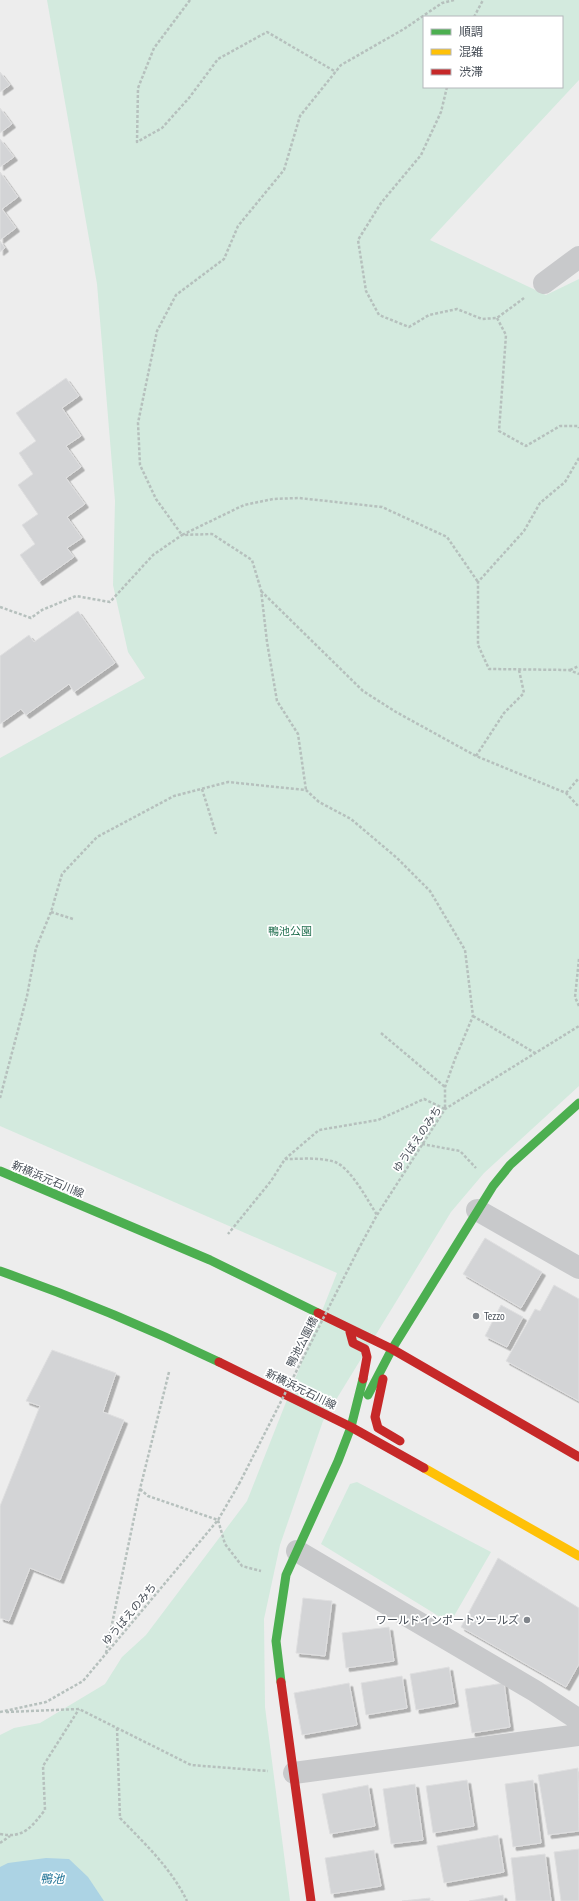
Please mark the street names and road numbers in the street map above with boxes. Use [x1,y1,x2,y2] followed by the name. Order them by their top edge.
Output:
[390,1103,444,1175] street label: ゆうばえのみち
[10,1158,86,1200] street label: 新横浜元石川線
[283,1314,321,1370] street label: 鴨池公園橋
[263,1366,339,1412] street label: 新横浜元石川線
[99,1580,159,1648] street label: ゆうばえのみち

